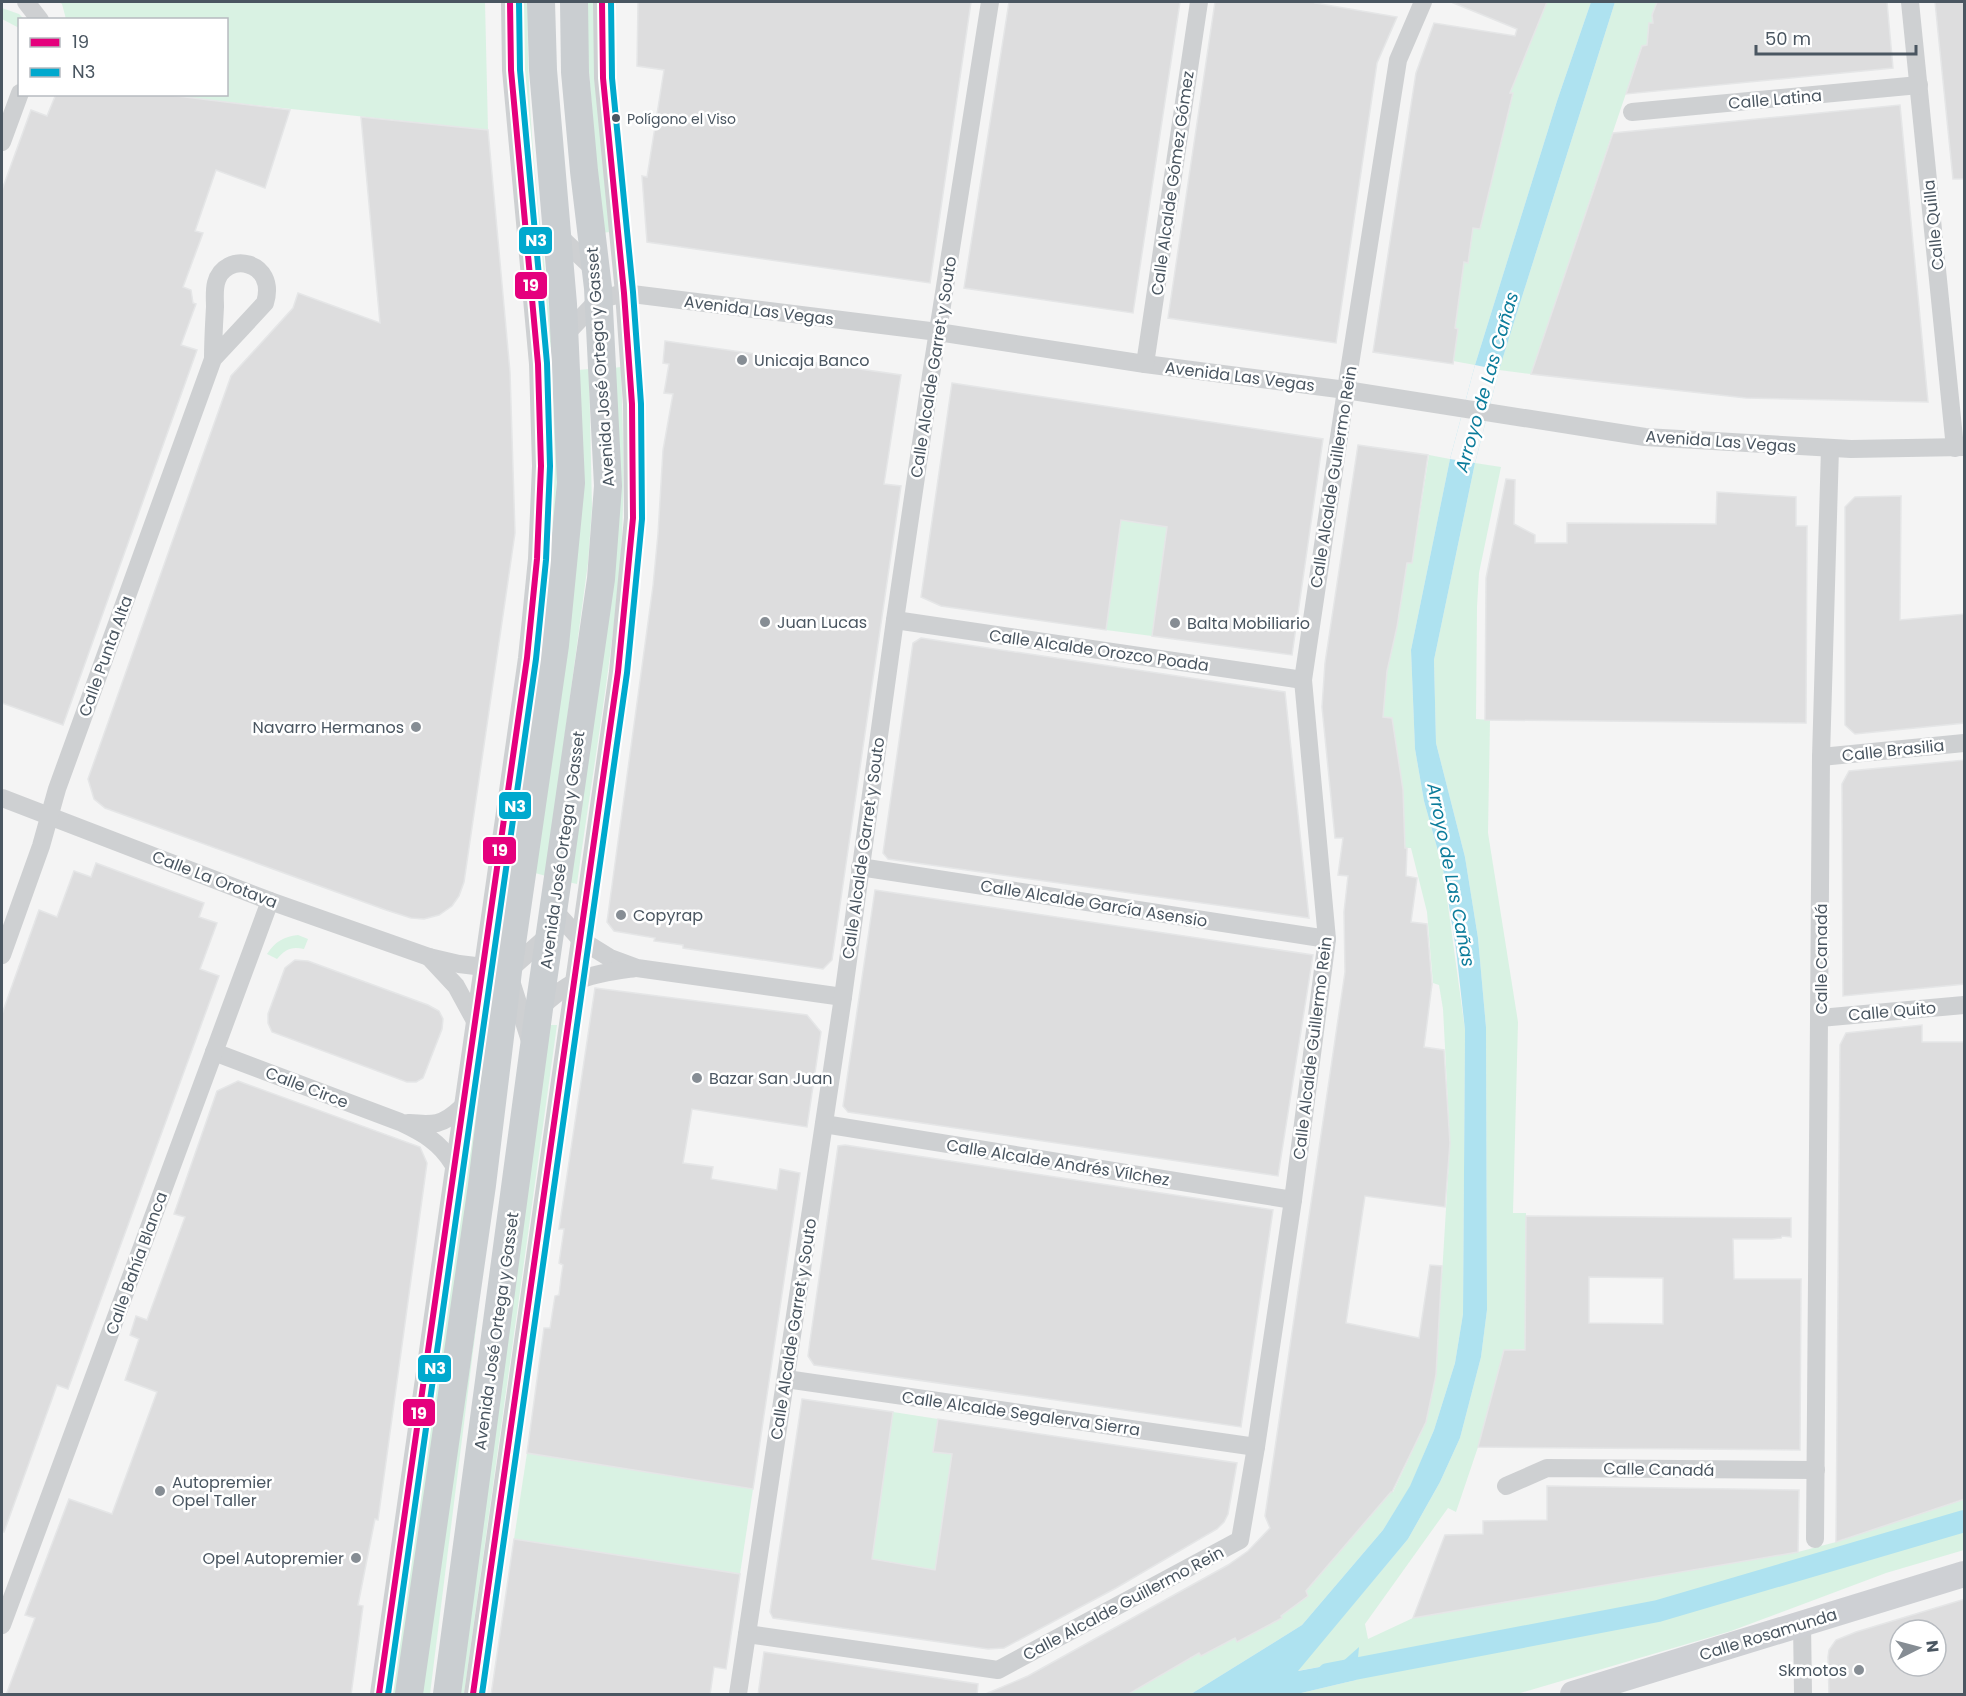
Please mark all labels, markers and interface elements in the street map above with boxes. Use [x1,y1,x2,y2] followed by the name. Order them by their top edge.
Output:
[18,18,228,96] legend
[1756,18,1916,56] scale bar
[1765,26,1811,51] text: 50 m
[72,29,89,54] text: 19
[72,59,95,84] text: N3
[1145,69,1200,297] street label: Calle Alcalde Gómez Gómez
[1727,84,1823,115] street label: Calle Latina
[627,109,736,129] place label: Polígono el Viso
[610,112,622,124] marker: Polígono el Viso
[1917,179,1950,271] street label: Calle Quilla
[518,226,553,255] line badge: N3
[525,229,547,252] text: N3
[581,246,620,488] street label: Avenida José Ortega y Gasset
[905,255,962,479] street label: Calle Alcalde Garret y Souto
[514,271,548,300] line badge: 19
[523,274,539,297] text: 19
[1449,289,1524,476] water label: Arroyo de Las Cañas
[683,290,835,331] street label: Avenida Las Vegas
[754,349,869,372] place label: Unicaja Banco
[735,353,749,367] marker: Unicaja Banco
[1164,356,1316,397] street label: Avenida Las Vegas
[1305,364,1362,590] street label: Calle Alcalde Guillermo Rein
[1645,425,1797,458] street label: Avenida Las Vegas
[73,592,138,720] street label: Calle Punta Alta
[777,611,867,634] place label: Juan Lucas
[1187,612,1310,635] place label: Balta Mobiliario
[758,615,772,629] marker: Juan Lucas
[1168,616,1182,630] marker: Balta Mobiliario
[988,624,1210,677] street label: Calle Alcalde Orozco Poada
[253,716,404,739] place label: Navarro Hermanos
[409,720,423,734] marker: Navarro Hermanos
[534,729,591,971] street label: Avenida José Ortega y Gasset
[1841,734,1945,767] street label: Calle Brasilia
[837,736,890,961] street label: Calle Alcalde Garret y Souto
[1421,780,1482,969] water label: Arroyo de Las Cañas
[498,791,532,820] line badge: N3
[504,795,526,818] text: N3
[482,836,517,865] line badge: 19
[492,839,508,862] text: 19
[149,845,281,914] street label: Calle La Orotava
[979,874,1209,933] street label: Calle Alcalde García Asensio
[1810,903,1833,1015] street label: Calle Canadá
[633,904,703,927] place label: Copyrap
[614,908,628,922] marker: Copyrap
[1287,935,1338,1161] street label: Calle Alcalde Guillermo Rein
[1847,996,1937,1027] street label: Calle Quito
[262,1061,352,1114] street label: Calle Circe
[709,1067,832,1090] place label: Bazar San Juan
[690,1071,704,1085] marker: Bazar San Juan
[945,1133,1171,1192] street label: Calle Alcalde Andrés Vílchez
[100,1189,173,1338] street label: Calle Bahía Blanca
[468,1210,525,1452] street label: Avenida José Ortega y Gasset
[765,1217,822,1441] street label: Calle Alcalde Garret y Souto
[417,1354,452,1383] line badge: N3
[424,1357,446,1380] text: N3
[900,1385,1141,1442] street label: Calle Alcalde Segalerva Sierra
[402,1398,436,1427] line badge: 19
[411,1402,427,1425] text: 19
[1603,1457,1715,1482] street label: Calle Canadá
[172,1471,272,1512] place label: Autopremier Opel Taller
[153,1484,167,1498] marker: Autopremier Opel Taller
[1019,1541,1228,1666] street label: Calle Alcalde Guillermo Rein
[202,1547,344,1570] place label: Opel Autopremier
[349,1551,363,1565] marker: Opel Autopremier
[1696,1603,1840,1666] street label: Calle Rosamunda
[1888,1618,1948,1678] north arrow
[1920,1639,1944,1654] text: N
[1778,1659,1847,1682] place label: Skmotos
[1852,1663,1866,1677] marker: Skmotos

